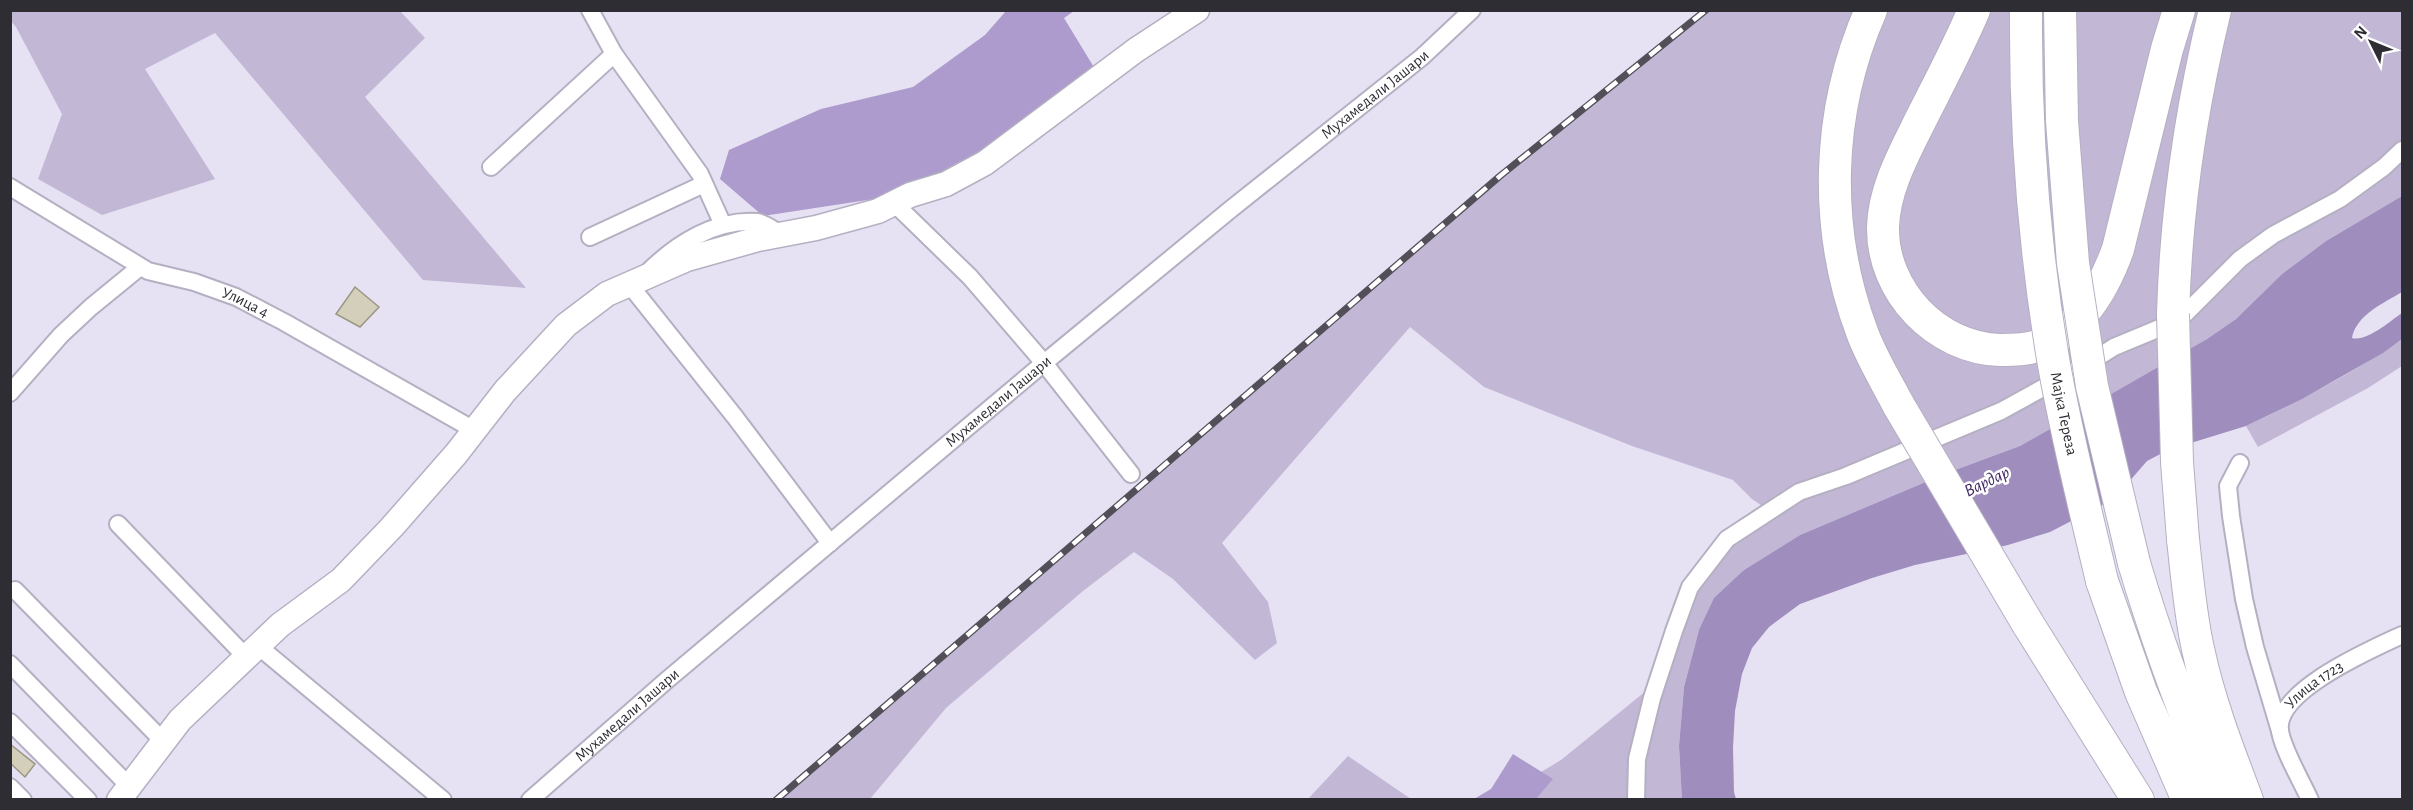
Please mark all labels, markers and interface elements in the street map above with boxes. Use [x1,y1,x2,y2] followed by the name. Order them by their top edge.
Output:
[2341,12,2401,72] north arrow
[2351,23,2370,42] text: N
[1318,47,1432,142] street label: Мухамедали Јашари
[220,285,272,321] street label: Улица 4
[943,353,1054,450] street label: Мухамедали Јашари
[2047,371,2080,457] street label: Мајка Тереза
[1962,463,2013,501] water label: Вардар
[2282,658,2346,712] street label: Улица 1723
[572,665,682,765] street label: Мухамедали Јашари

